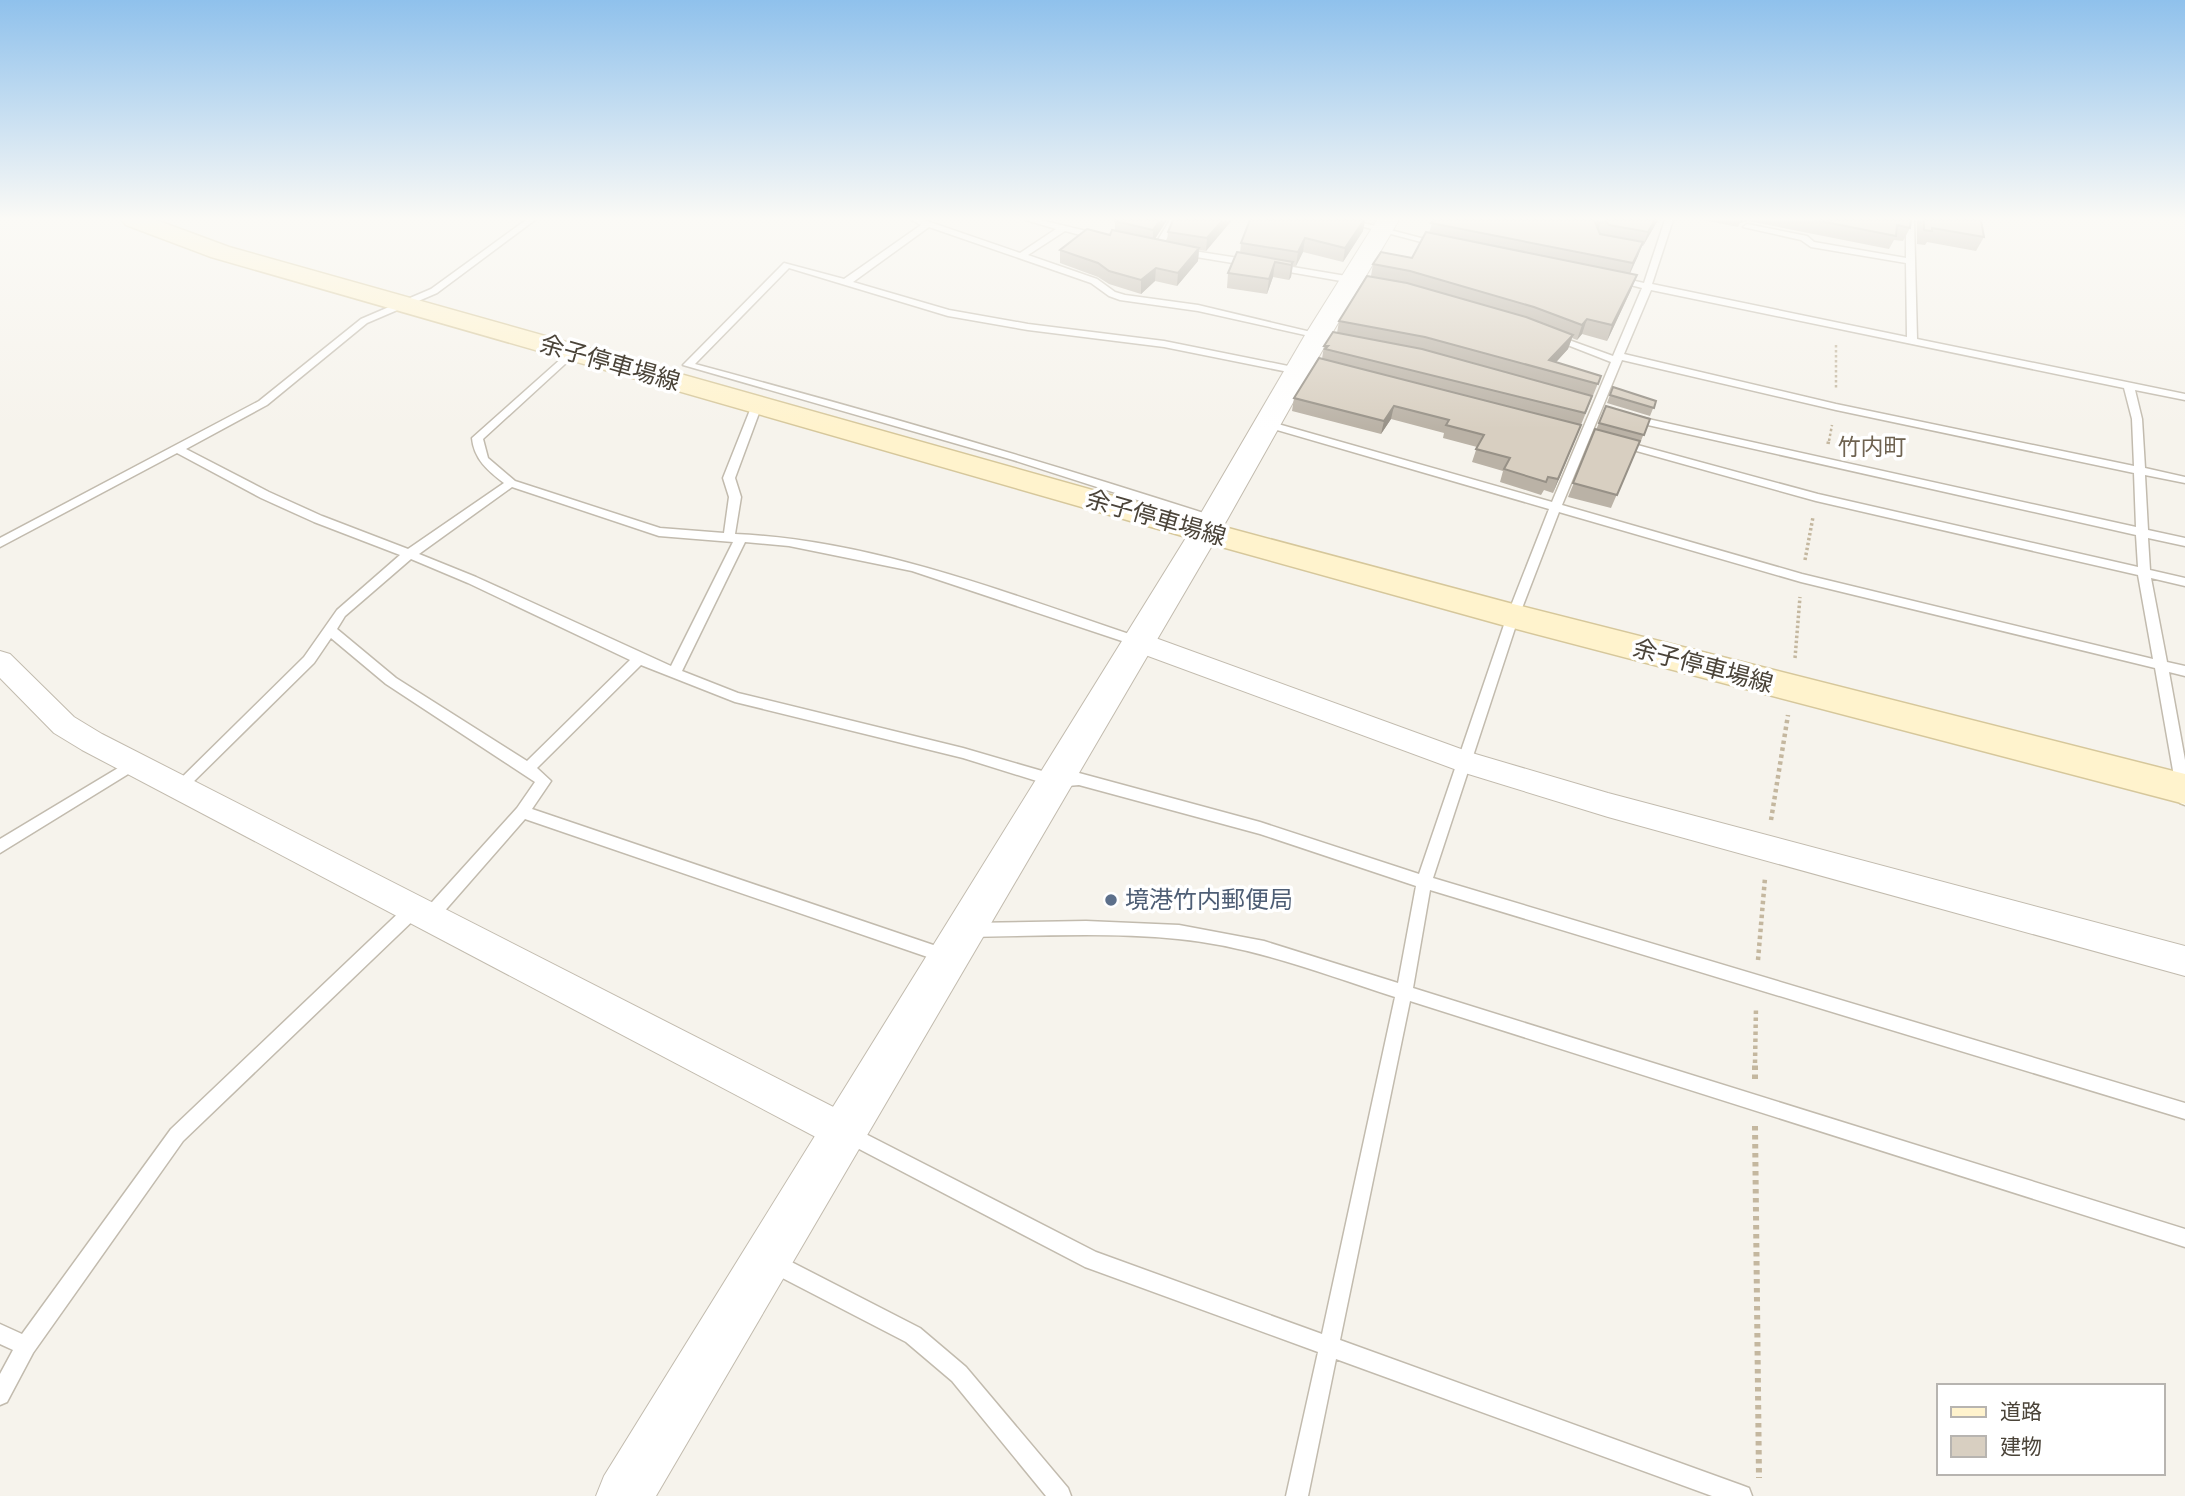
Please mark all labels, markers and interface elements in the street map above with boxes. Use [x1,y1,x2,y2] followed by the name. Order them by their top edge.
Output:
[537,330,683,396] street label: 余子停車場線
[1838,433,1907,461] district label: 竹内町
[1083,485,1229,551] street label: 余子停車場線
[1630,634,1776,698] street label: 余子停車場線
[1125,886,1293,914] place label: 境港竹内郵便局
[1103,892,1119,908] marker: 境港竹内郵便局
[1937,1384,2164,1475] legend
[2000,1399,2042,1425] text: 道路
[2000,1434,2042,1460] text: 建物

